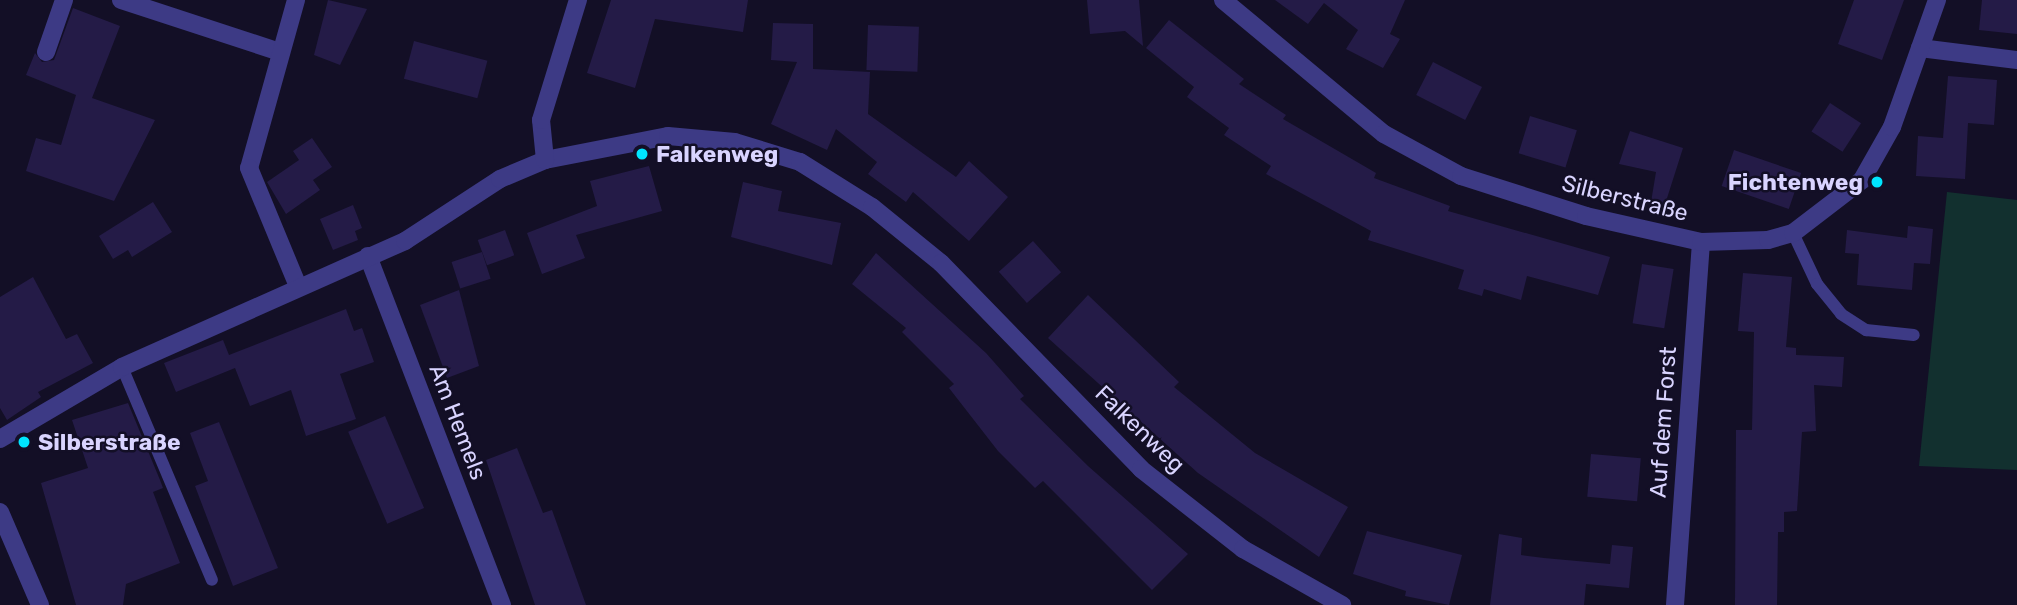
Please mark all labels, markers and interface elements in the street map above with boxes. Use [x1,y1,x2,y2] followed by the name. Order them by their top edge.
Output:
[656,140,778,168] place label: Falkenweg
[634,146,650,162] marker: Falkenweg
[1728,168,1863,196] place label: Fichtenweg
[1559,169,1691,227] street label: Silberstraße
[1869,174,1885,190] marker: Fichtenweg
[1644,345,1682,499] street label: Auf dem Forst
[423,360,493,484] street label: Am Hemels
[1089,380,1191,478] street label: Falkenweg
[38,428,181,456] place label: Silberstraße
[16,434,32,450] marker: Silberstraße

